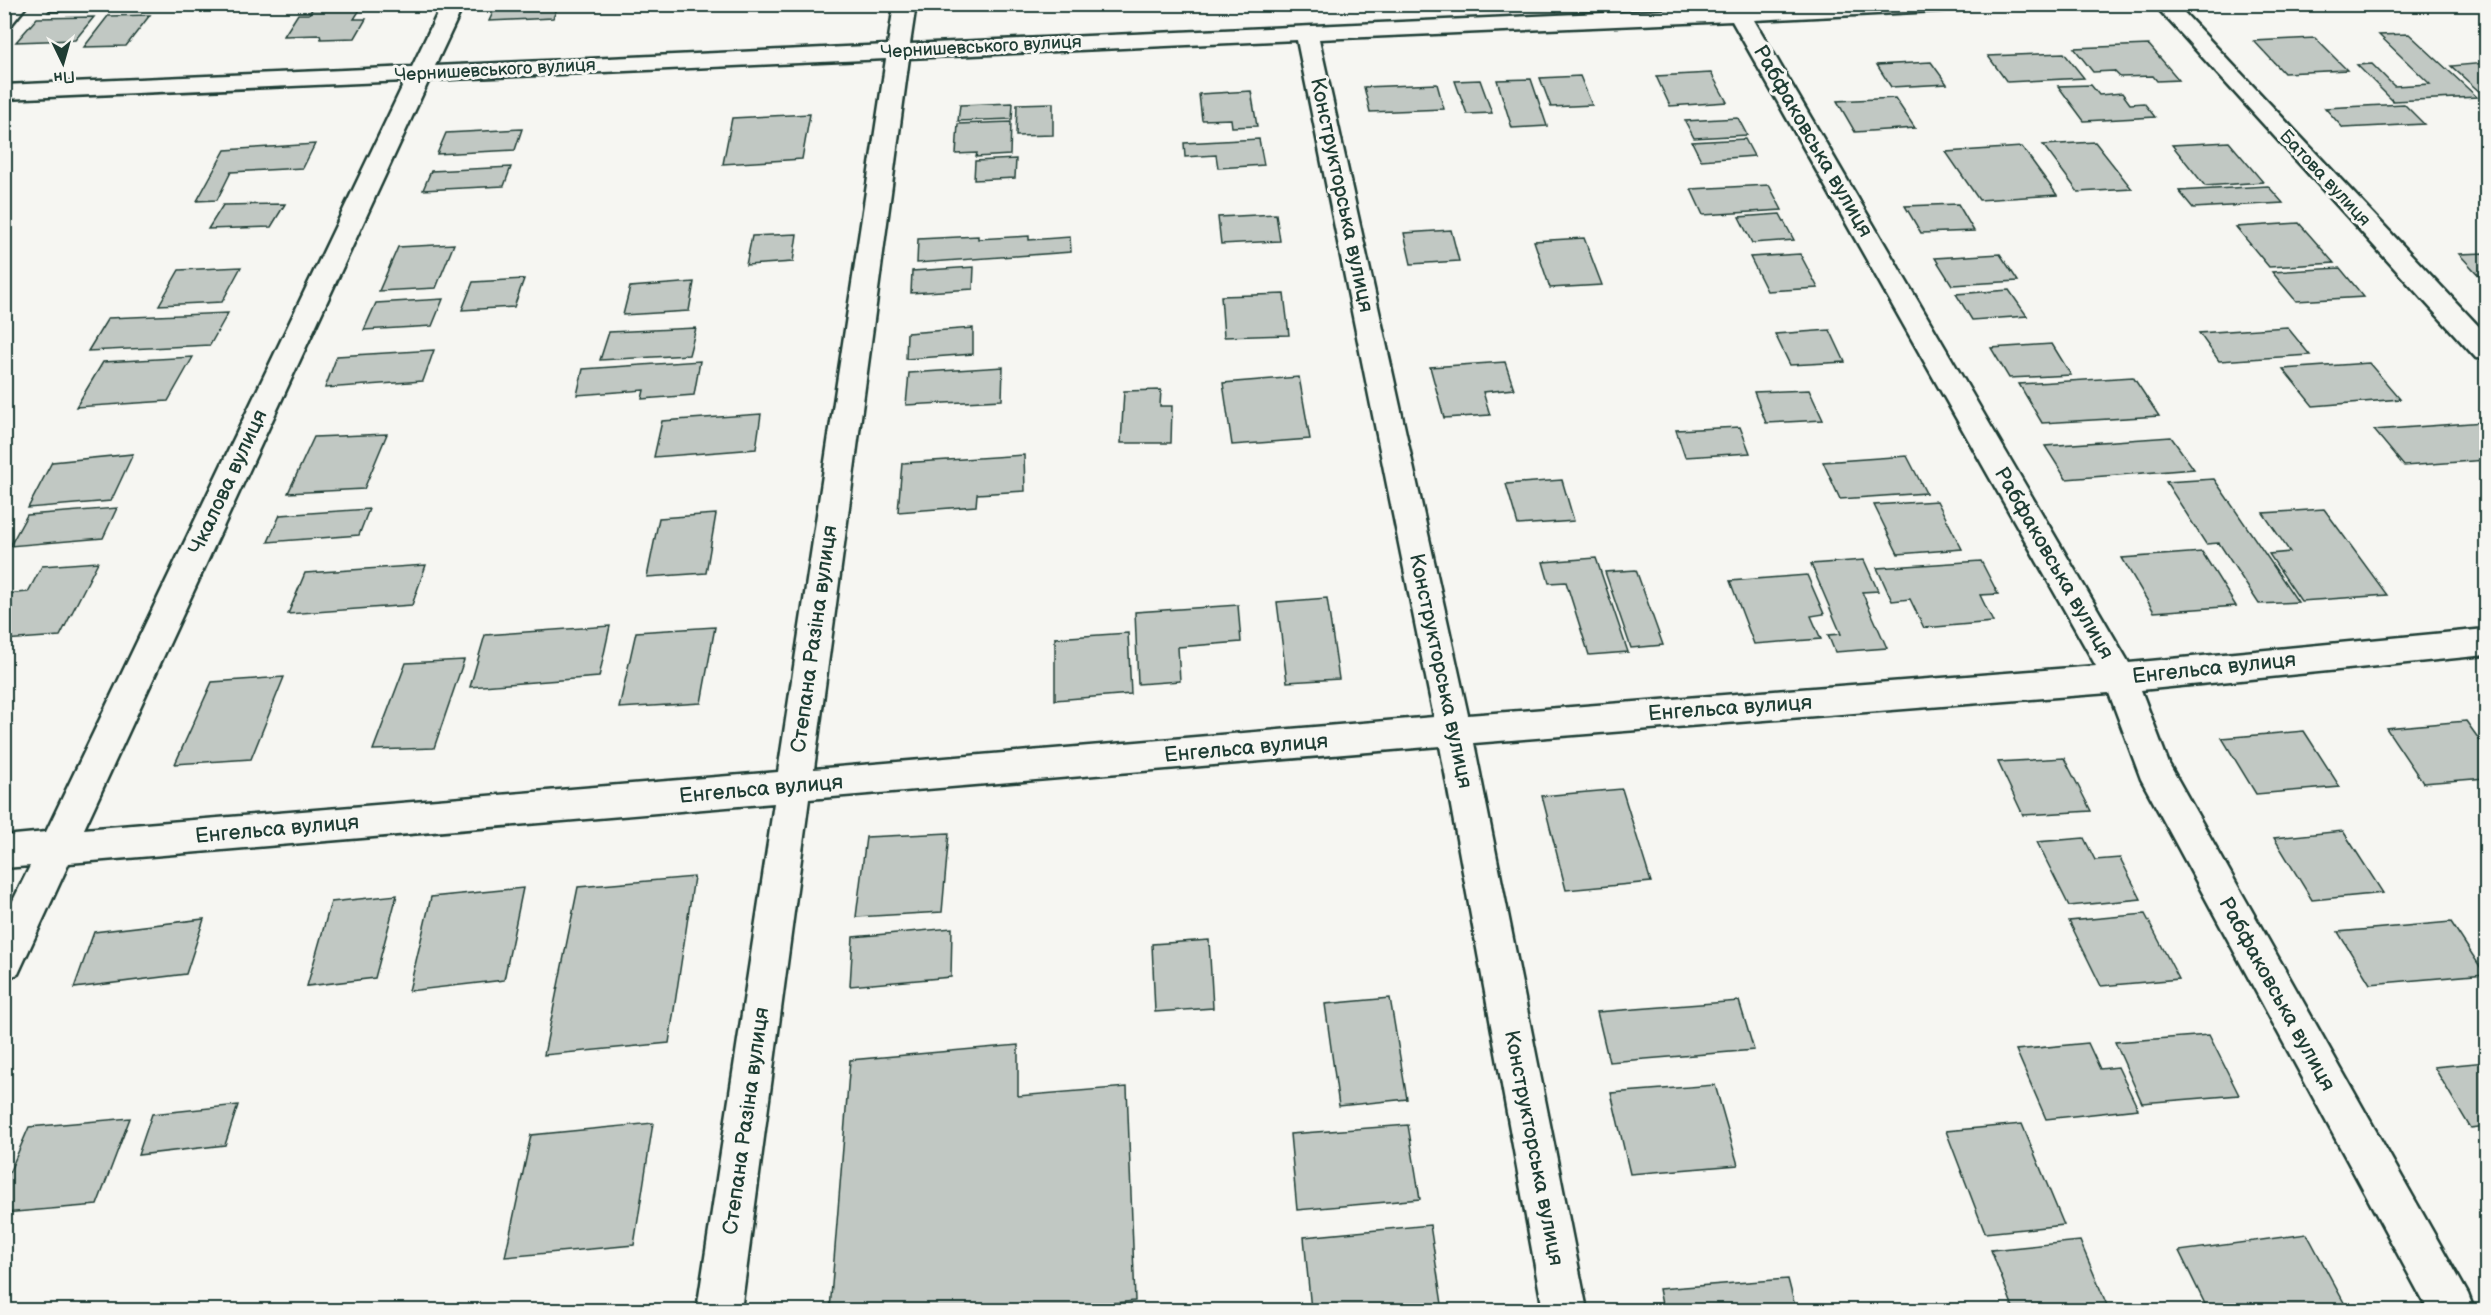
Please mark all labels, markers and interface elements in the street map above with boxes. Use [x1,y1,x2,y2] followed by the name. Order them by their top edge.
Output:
[880,31,1082,63] street label: Чернишевського вулиця
[33,33,93,93] north arrow
[1748,40,1878,242] street label: Рабфаковська вулиця
[394,54,596,86] street label: Чернишевського вулиця
[53,66,76,87] text: Пн
[1305,75,1379,315] street label: Конструкторська вулиця
[2275,125,2375,231] street label: Батова вулиця
[183,405,273,559] street label: Чкалова вулиця
[1989,462,2119,664] street label: Рабфаковська вулиця
[786,524,842,754] street label: Степана Разіна вулиця
[1404,551,1478,791] street label: Конструкторська вулиця
[2131,647,2297,689] street label: Енгельса вулиця
[1647,690,1813,726] street label: Енгельса вулиця
[1163,728,1329,768] street label: Енгельса вулиця
[678,769,844,809] street label: Енгельса вулиця
[194,809,360,849] street label: Енгельса вулиця
[2213,893,2341,1095] street label: Рабфаковська вулиця
[718,1006,774,1236] street label: Степана Разіна вулиця
[1499,1028,1569,1268] street label: Конструкторська вулиця

